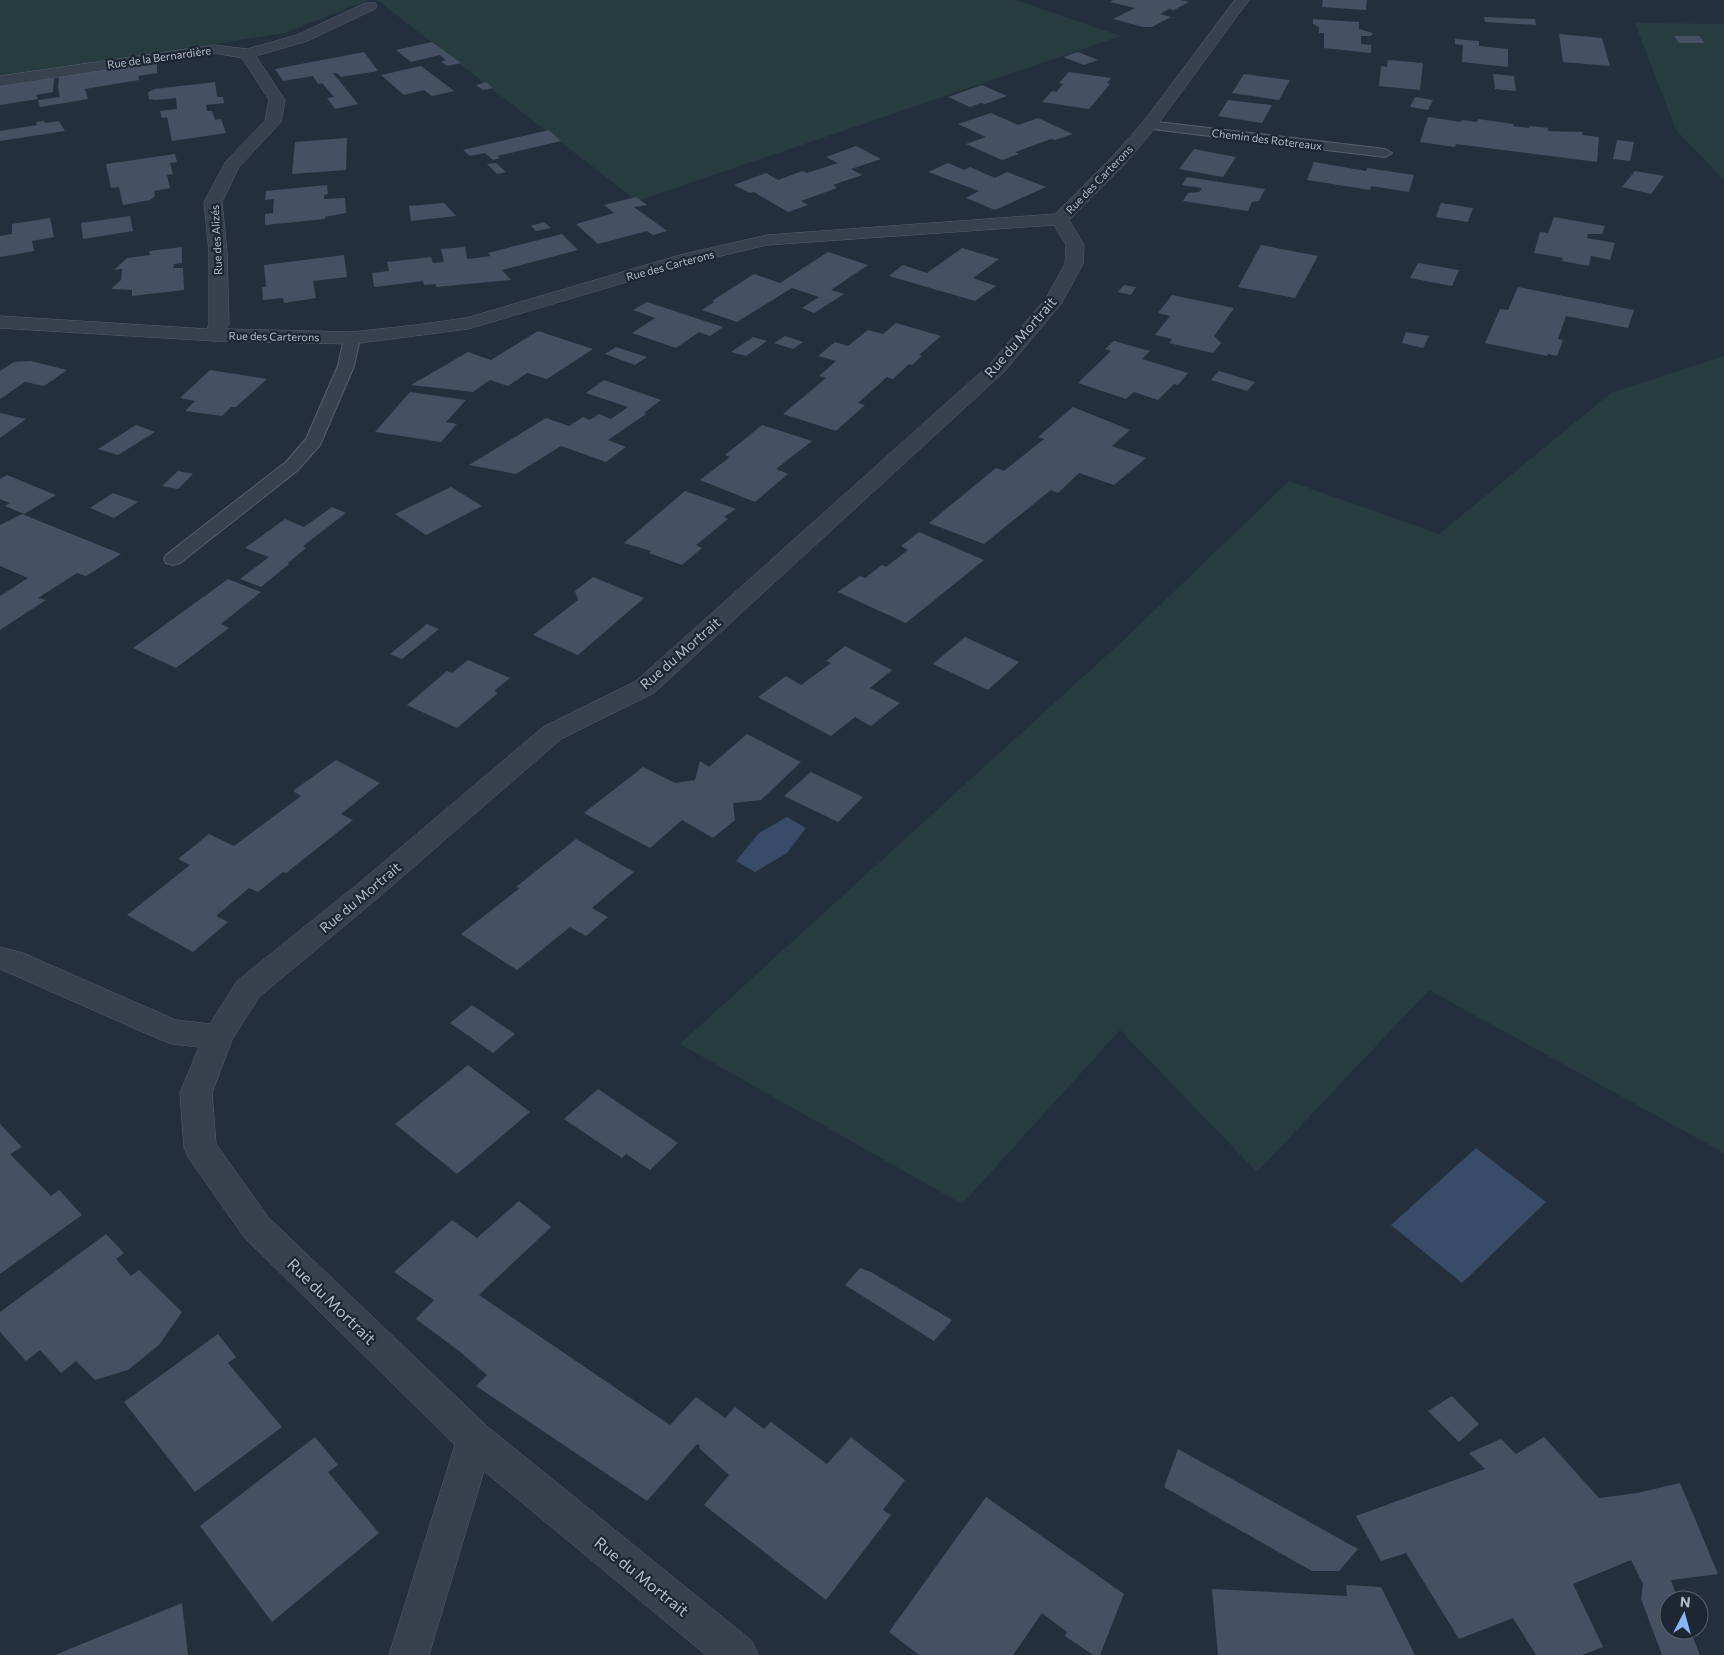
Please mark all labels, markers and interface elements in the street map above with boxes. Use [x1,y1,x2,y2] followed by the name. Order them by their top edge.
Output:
[106,43,212,71] street label: Rue de la Bernardière
[1211,126,1323,152] street label: Chemin des Rotereaux
[1063,142,1135,216] street label: Rue des Carterons
[208,205,224,275] street label: Rue des Alizés
[625,247,715,283] street label: Rue des Carterons
[980,293,1060,381] street label: Rue du Mortrait
[229,329,319,343] street label: Rue des Carterons
[636,613,724,693] street label: Rue du Mortrait
[316,858,404,936] street label: Rue du Mortrait
[284,1254,380,1348] street label: Rue du Mortrait
[591,1532,693,1620] street label: Rue du Mortrait
[1659,1590,1709,1640] north arrow
[1679,1593,1692,1611] text: N

